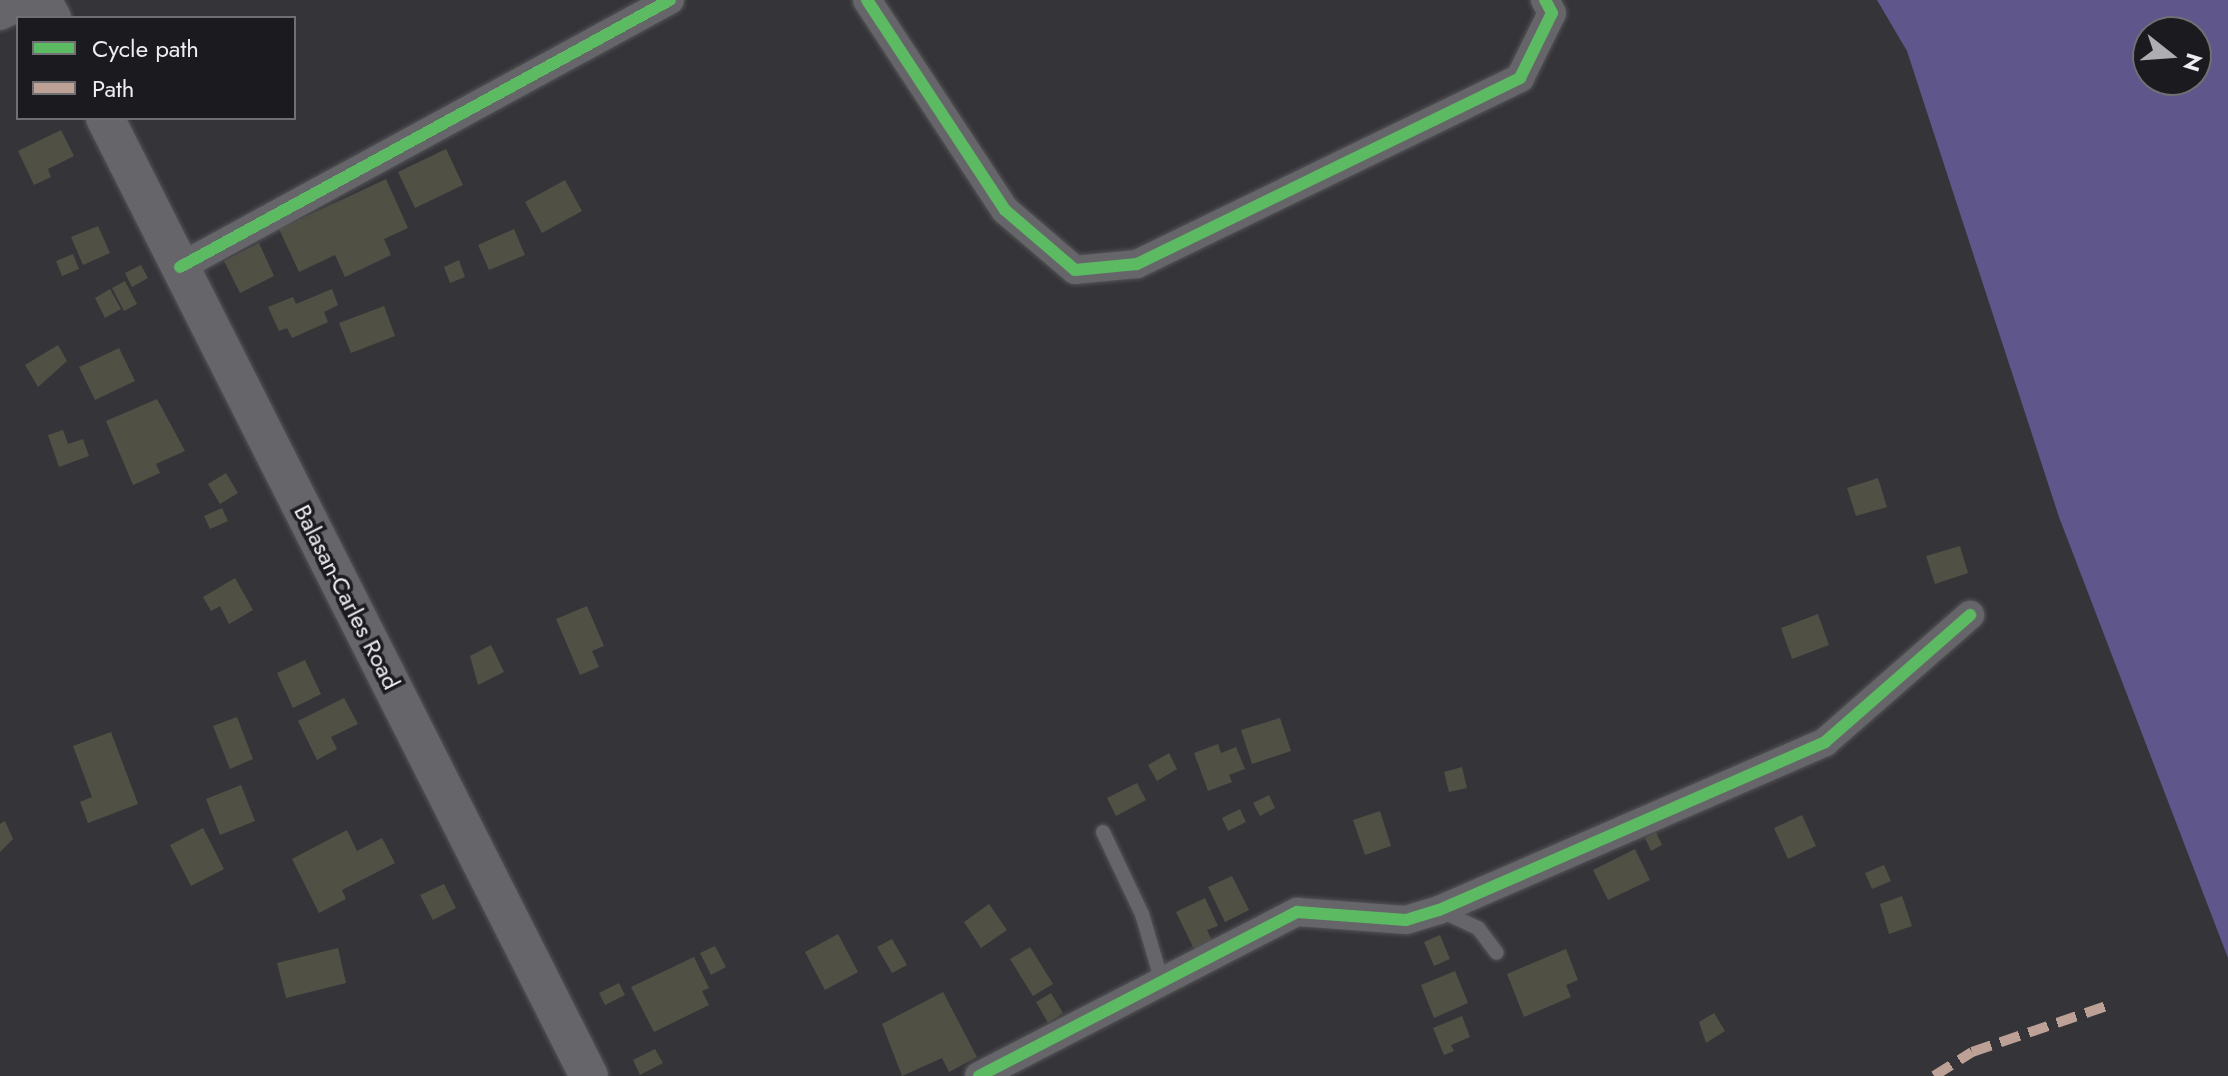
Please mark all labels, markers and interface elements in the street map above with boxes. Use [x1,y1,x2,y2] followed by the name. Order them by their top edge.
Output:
[16,16,296,120] legend
[2132,16,2212,96] north arrow
[92,31,199,66] text: Cycle path
[2175,49,2211,75] text: N
[92,71,134,106] text: Path
[288,500,406,694] street label: Balasan-Carles Road

